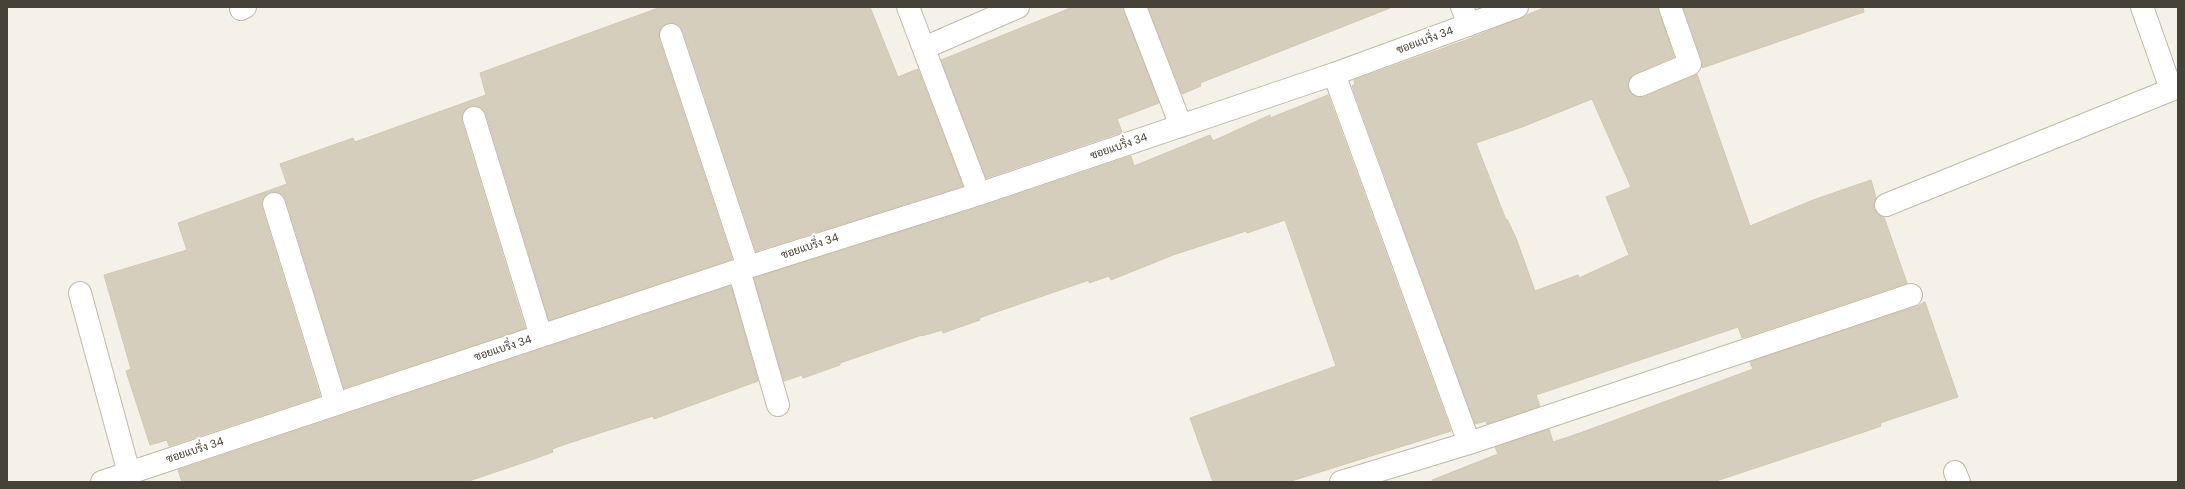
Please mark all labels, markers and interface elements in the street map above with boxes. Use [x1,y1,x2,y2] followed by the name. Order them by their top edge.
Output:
[1395,25,1455,57] street label: ซอยแบริ่ง 34
[1089,131,1149,163] street label: ซอยแบริ่ง 34
[780,232,840,262] street label: ซอยแบริ่ง 34
[473,334,533,364] street label: ซอยแบริ่ง 34
[165,436,225,466] street label: ซอยแบริ่ง 34

